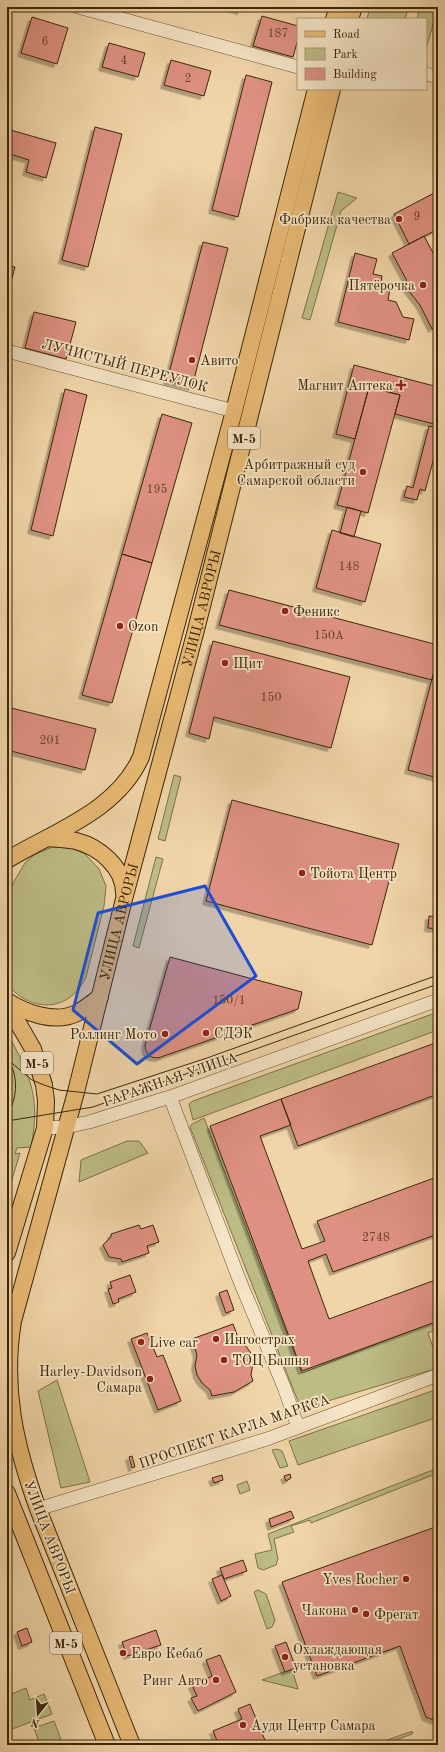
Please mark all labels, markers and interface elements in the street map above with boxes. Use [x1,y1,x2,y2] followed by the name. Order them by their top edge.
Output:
[297,18,427,90] legend
[268,28,288,40] house number: 187
[333,29,360,41] text: Road
[42,36,49,48] house number: 6
[333,49,358,61] text: Park
[121,55,128,67] house number: 4
[333,69,377,81] text: Building
[185,73,191,85] house number: 2
[414,211,420,223] house number: 9
[279,213,391,227] place label: Фабрика качества
[394,214,404,224] marker: Фабрика качества
[349,279,415,293] place label: Пятёрочка
[418,280,428,290] marker: Пятёрочка
[40,333,210,395] street label: ЛУЧИСТЫЙ ПЕРЕУЛОК
[200,354,239,368] place label: Авито
[187,355,197,365] marker: Авито
[297,379,393,393] place label: Магнит Аптека
[396,380,406,390] marker: Магнит Аптека
[228,427,260,449] road number: М-5
[237,458,355,488] place label: Арбитражный суд Самарской области
[358,467,368,477] marker: Арбитражный суд Самарской области
[147,483,167,496] house number: 195
[180,549,224,669] street label: УЛИЦА АВРОРЫ
[339,561,359,573] house number: 148
[293,605,340,619] place label: Феникс
[280,606,290,616] marker: Феникс
[128,620,159,634] place label: Ozon
[115,621,125,631] marker: Ozon
[314,629,344,642] house number: 150А
[233,657,263,671] place label: Щит
[220,658,230,668] marker: Щит
[261,691,281,704] house number: 150
[40,735,60,747] house number: 201
[98,862,141,982] street label: УЛИЦА АВРОРЫ
[310,867,397,881] place label: Тойота Центр
[297,868,307,878] marker: Тойота Центр
[212,994,246,1007] house number: 150/1
[214,1027,253,1041] place label: СДЭК
[70,1028,157,1042] place label: Роллинг Мото
[201,1028,211,1038] marker: СДЭК
[160,1029,170,1039] marker: Роллинг Мото
[101,1050,240,1110] street label: ГАРАЖНАЯ УЛИЦА
[21,1052,53,1074] road number: М-5
[362,1232,390,1244] house number: 2748
[224,1333,295,1347] place label: Ингосстрах
[211,1334,221,1344] marker: Ингосстрах
[149,1336,198,1350] place label: Live car
[136,1337,146,1347] marker: Live car
[232,1354,309,1368] place label: ТОЦ Башня
[219,1355,229,1365] marker: ТОЦ Башня
[39,1365,142,1395] place label: Harley-Davidson Самара
[145,1374,155,1384] marker: Harley-Davidson Самара
[137,1393,332,1471] street label: ПРОСПЕКТ КАРЛА МАРКСА
[21,1479,77,1596] street label: УЛИЦА АВРОРЫ
[322,1573,398,1587] place label: Yves Rocher
[401,1574,411,1584] marker: Yves Rocher
[301,1604,347,1618] place label: Чакона
[350,1605,360,1615] marker: Чакона
[374,1608,419,1622] place label: Фрегат
[361,1609,371,1619] marker: Фрегат
[50,1632,82,1654] road number: М-5
[293,1643,382,1673] place label: Охлаждающая установка
[131,1647,203,1661] place label: Евро Кебаб
[118,1648,128,1658] marker: Евро Кебаб
[280,1652,290,1662] marker: Охлаждающая установка
[142,1674,208,1688] place label: Ринг Авто
[211,1675,221,1685] marker: Ринг Авто
[18,1694,58,1734] north arrow
[29,1715,41,1729] text: N
[251,1719,375,1733] place label: Ауди Центр Самара
[238,1720,248,1730] marker: Ауди Центр Самара

